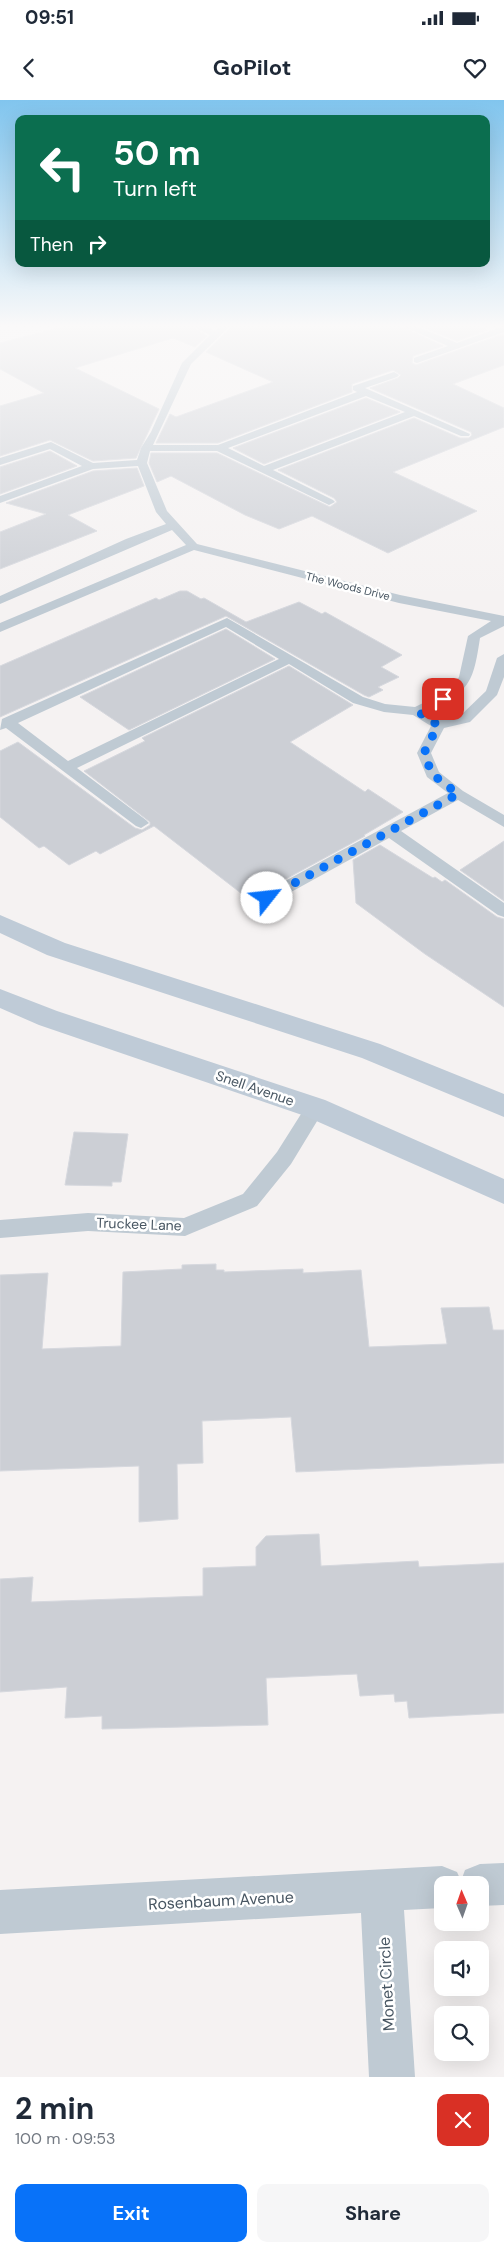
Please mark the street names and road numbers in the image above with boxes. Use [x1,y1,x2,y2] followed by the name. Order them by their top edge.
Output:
[304,569,392,603] street label: The Woods Drive
[213,1066,297,1110] street label: Snell Avenue
[96,1214,182,1234] street label: Truckee Lane
[148,1886,294,1915] street label: Rosenbaum Avenue
[374,1936,399,2032] street label: Monet Circle

